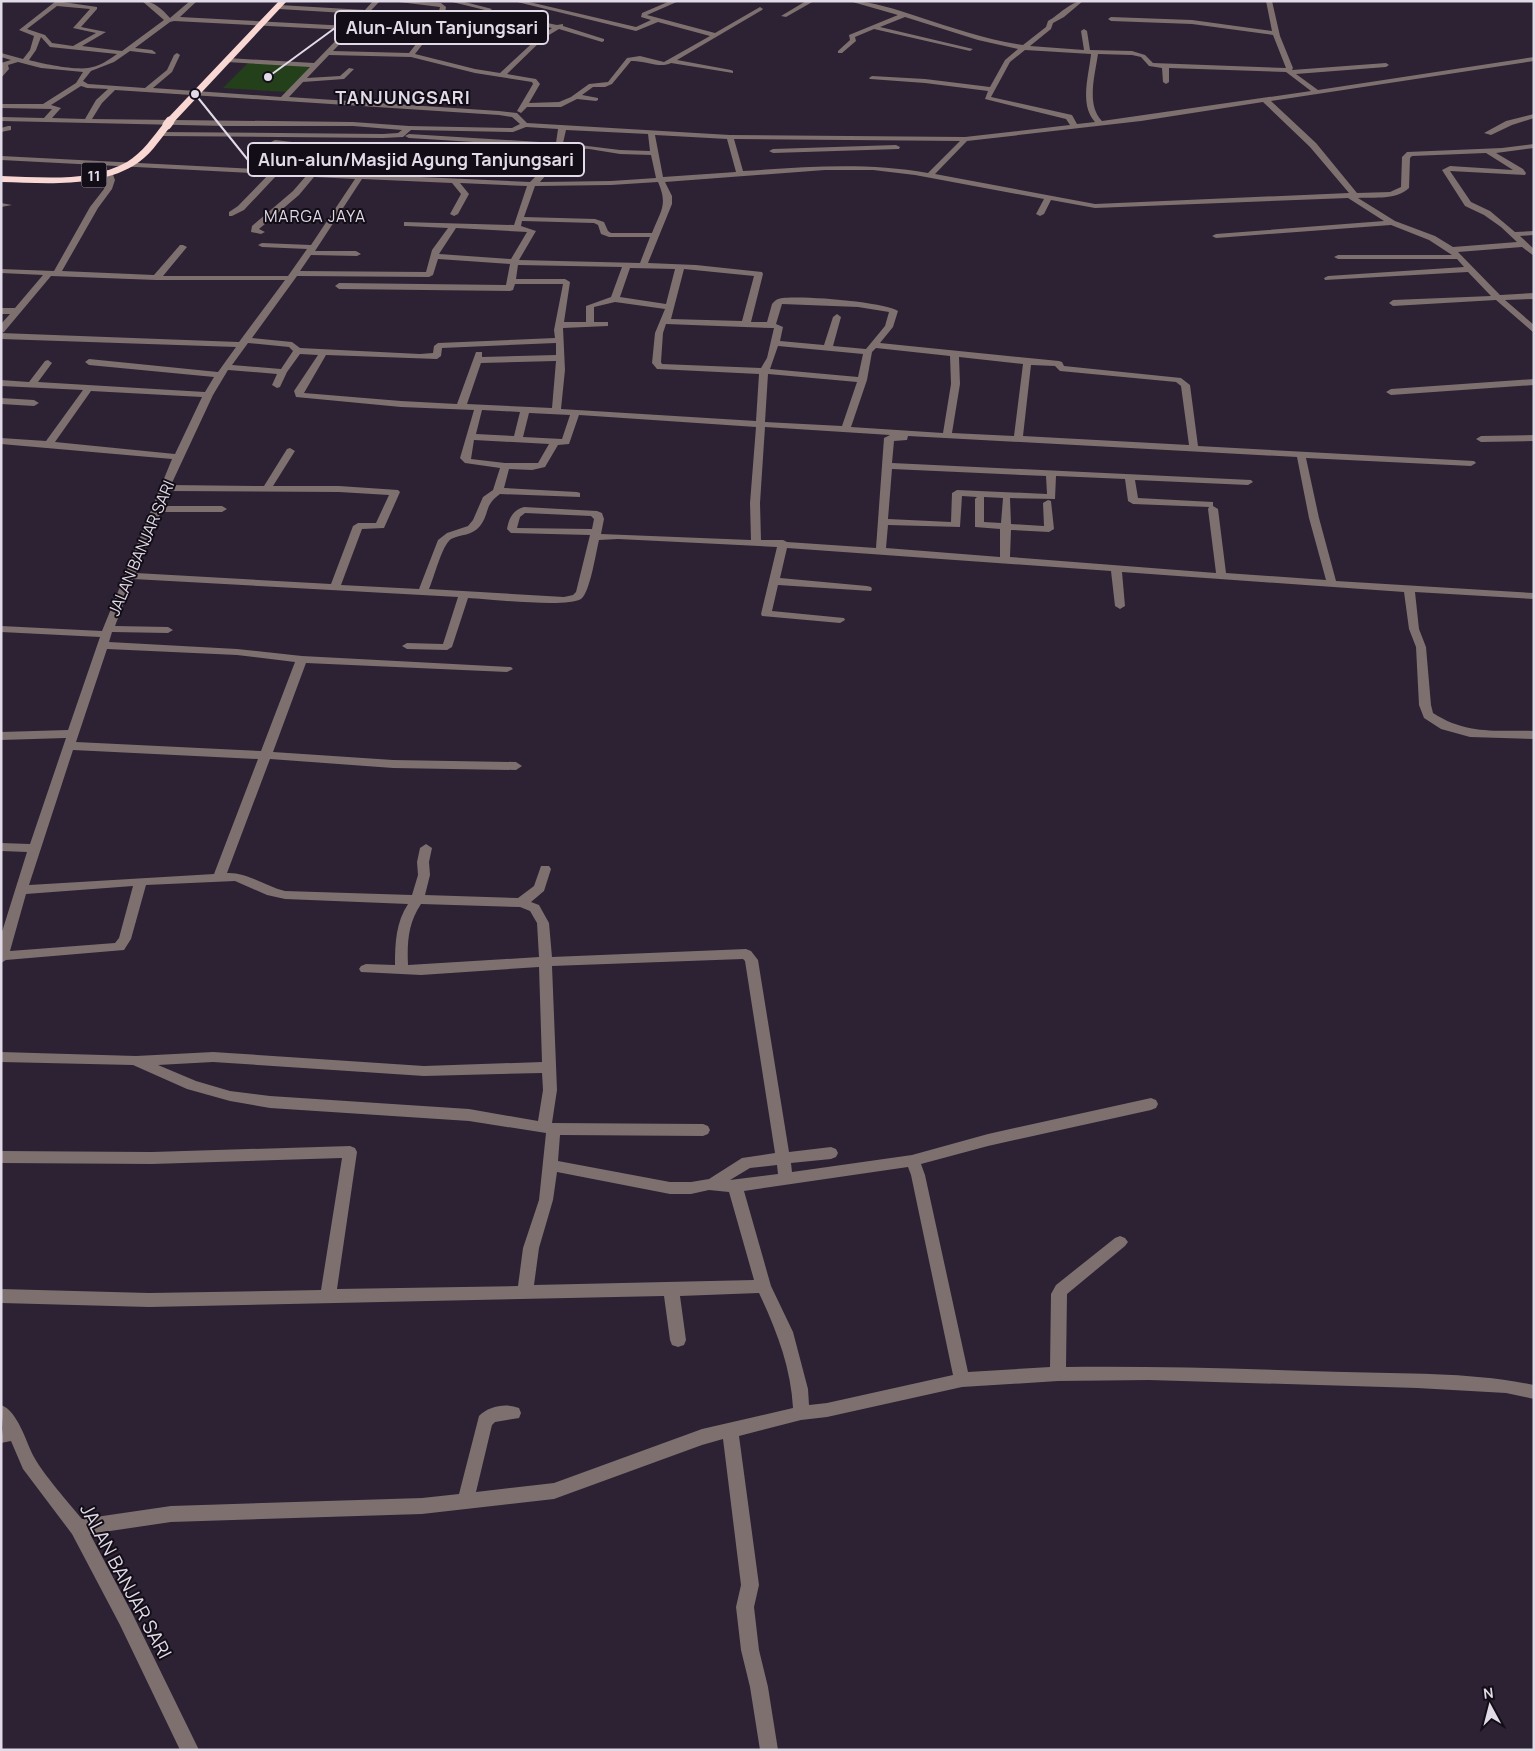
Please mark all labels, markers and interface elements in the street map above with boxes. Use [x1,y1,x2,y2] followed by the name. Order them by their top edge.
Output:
[335,11,548,44] callout: Alun-Alun Tanjungsari
[346,15,538,39] text: Alun-Alun Tanjungsari
[335,85,471,109] district label: TANJUNGSARI
[248,143,584,176] callout: Alun-alun/Masjid Agung Tanjungsari
[258,147,574,171] text: Alun-alun/Masjid Agung Tanjungsari
[82,162,106,188] road number: 11
[264,205,366,227] district label: MARGA JAYA
[103,477,179,619] street label: JALAN BANJAR SARI
[74,1499,178,1663] street label: JALAN BANJAR SARI
[1465,1681,1515,1731] north arrow
[1482,1683,1495,1703] text: N

